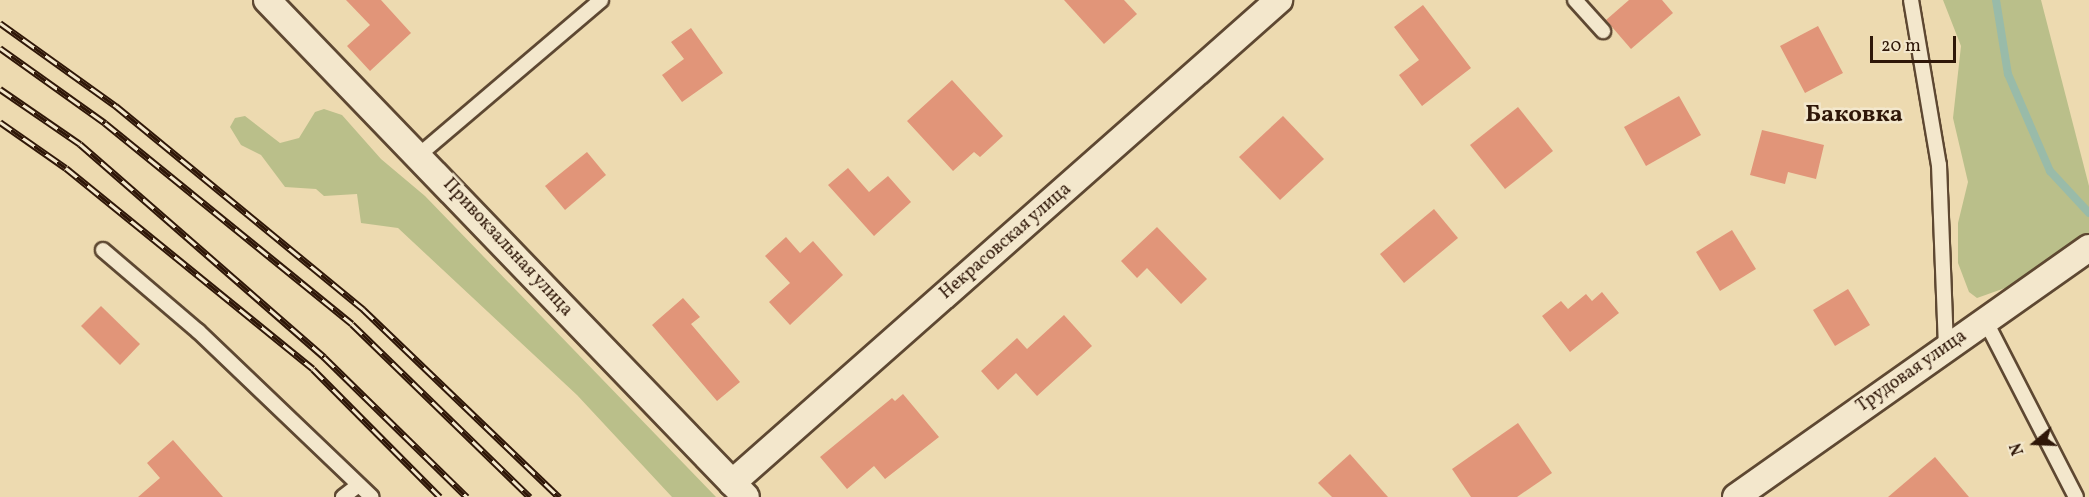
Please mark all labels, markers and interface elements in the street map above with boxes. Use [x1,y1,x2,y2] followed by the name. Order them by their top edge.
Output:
[1873,24,1958,62] scale bar
[1881,34,1921,59] text: 20 m
[1805,102,1903,130] district label: Баковка
[437,174,577,322] street label: Привокзальная улица
[936,179,1076,305] street label: Некрасовская улица
[1853,326,1971,418] street label: Трудовая улица
[2005,413,2065,473] north arrow
[2006,440,2030,458] text: N

